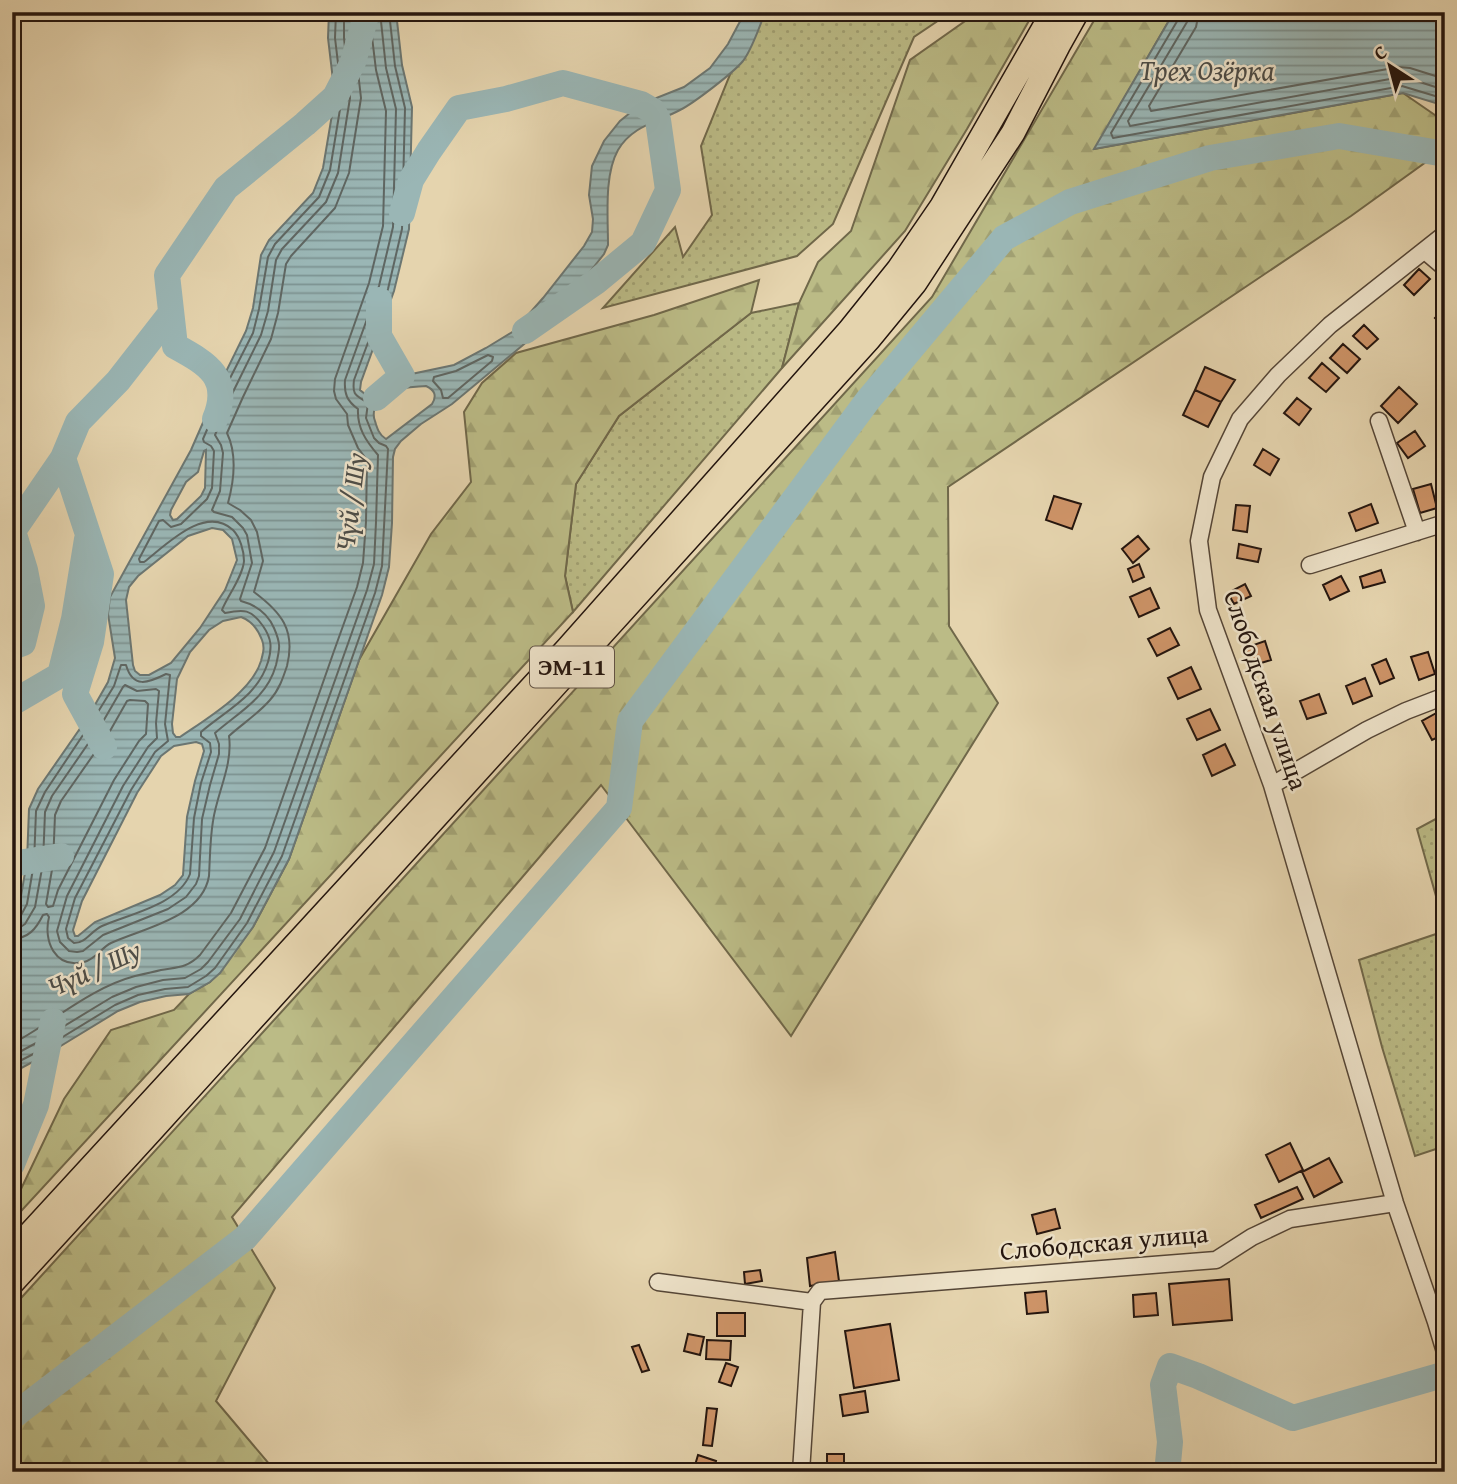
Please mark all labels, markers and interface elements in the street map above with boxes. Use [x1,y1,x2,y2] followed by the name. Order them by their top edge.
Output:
[1356,32,1426,102] north arrow
[1367,38,1393,67] text: С
[1139,49,1275,90] water label: Трех Озёрка
[323,450,376,554] water label: Чүй / Шу
[1214,585,1319,796] street label: Слободская улица
[530,646,614,688] road number: ЭМ-11
[40,929,148,1006] water label: Чүй / Шу
[998,1213,1210,1270] street label: Слободская улица

